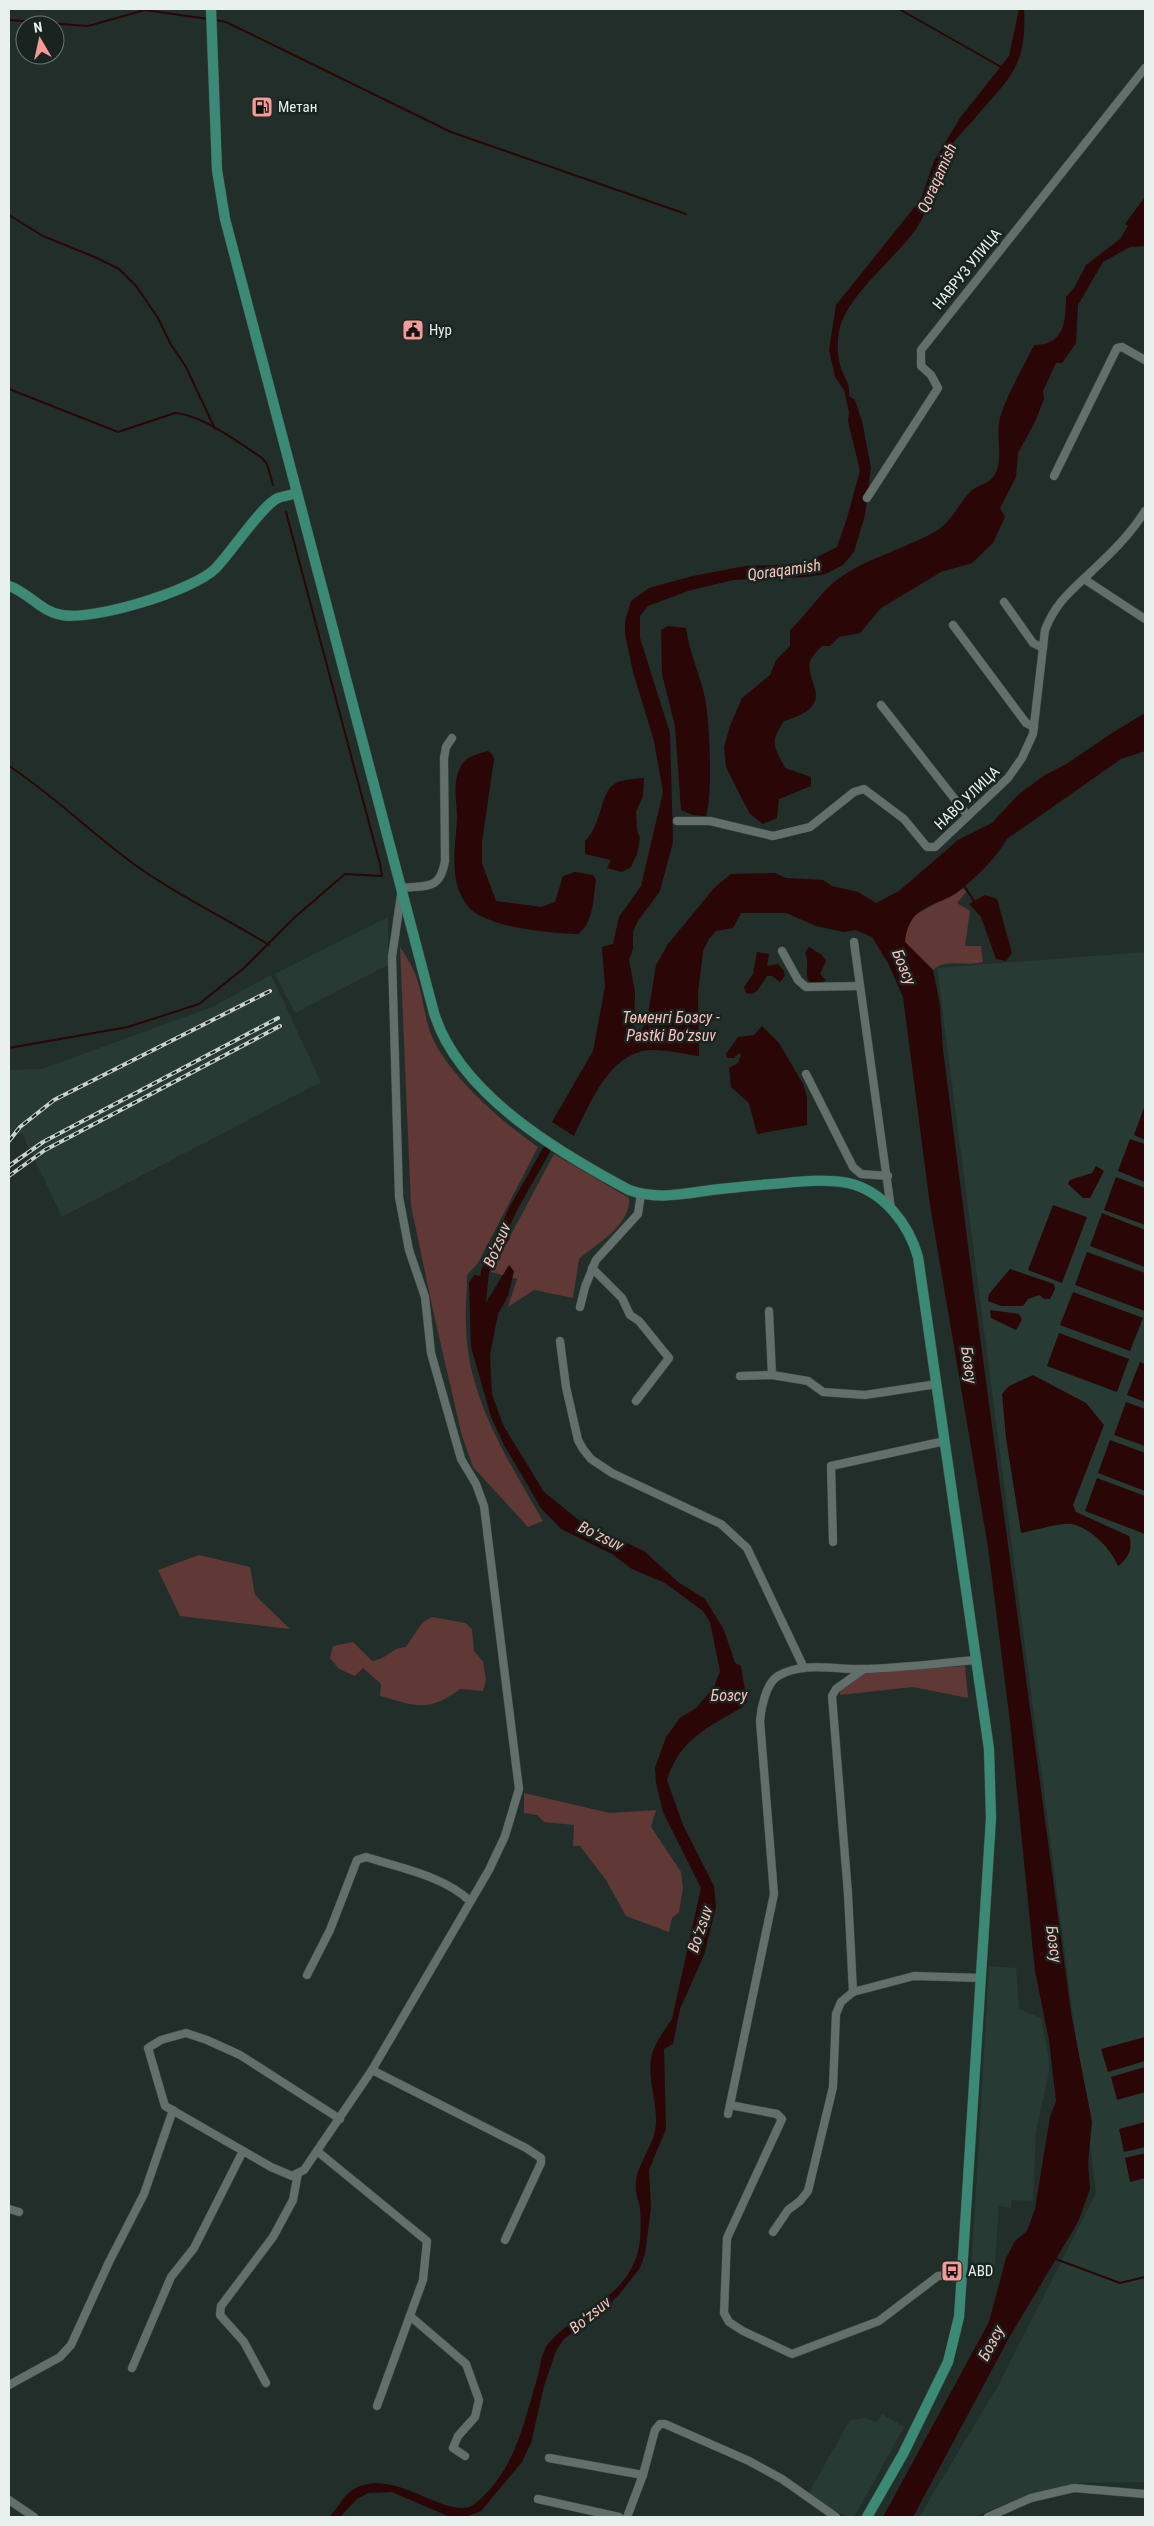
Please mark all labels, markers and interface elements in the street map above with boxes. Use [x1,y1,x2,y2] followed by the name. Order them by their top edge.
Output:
[15,15,65,65] north arrow
[32,19,43,36] text: N
[250,95,274,119] fuel station icon: Метан
[278,98,317,116] place label: Метан
[913,140,961,216] water label: Qoraqamish
[929,225,1005,313] street label: НАВРУЗ УЛИЦА
[401,318,425,342] public building icon: Нур
[429,321,452,339] place label: Нур
[746,555,822,585] water label: Qoraqamish
[931,762,1004,833] street label: НАВО УЛИЦА
[888,946,920,988] water label: Бозсу
[622,1008,720,1045] water label: Төменгі Бозсу - Pastki Boʻzsuv
[479,1220,515,1270] water label: Bo'zsuv
[957,1345,981,1385] water label: Бозсу
[575,1517,627,1555] water label: Boʻzsuv
[711,1686,748,1705] water label: Бозсу
[683,1903,717,1955] water label: Boʻzsuv
[1042,1924,1066,1964] water label: Бозсу
[940,2259,964,2283] bus stop icon: ABD
[968,2262,993,2280] place label: ABD
[565,2292,615,2337] water label: Boʻzsuv
[974,2322,1008,2364] water label: Бозсу

